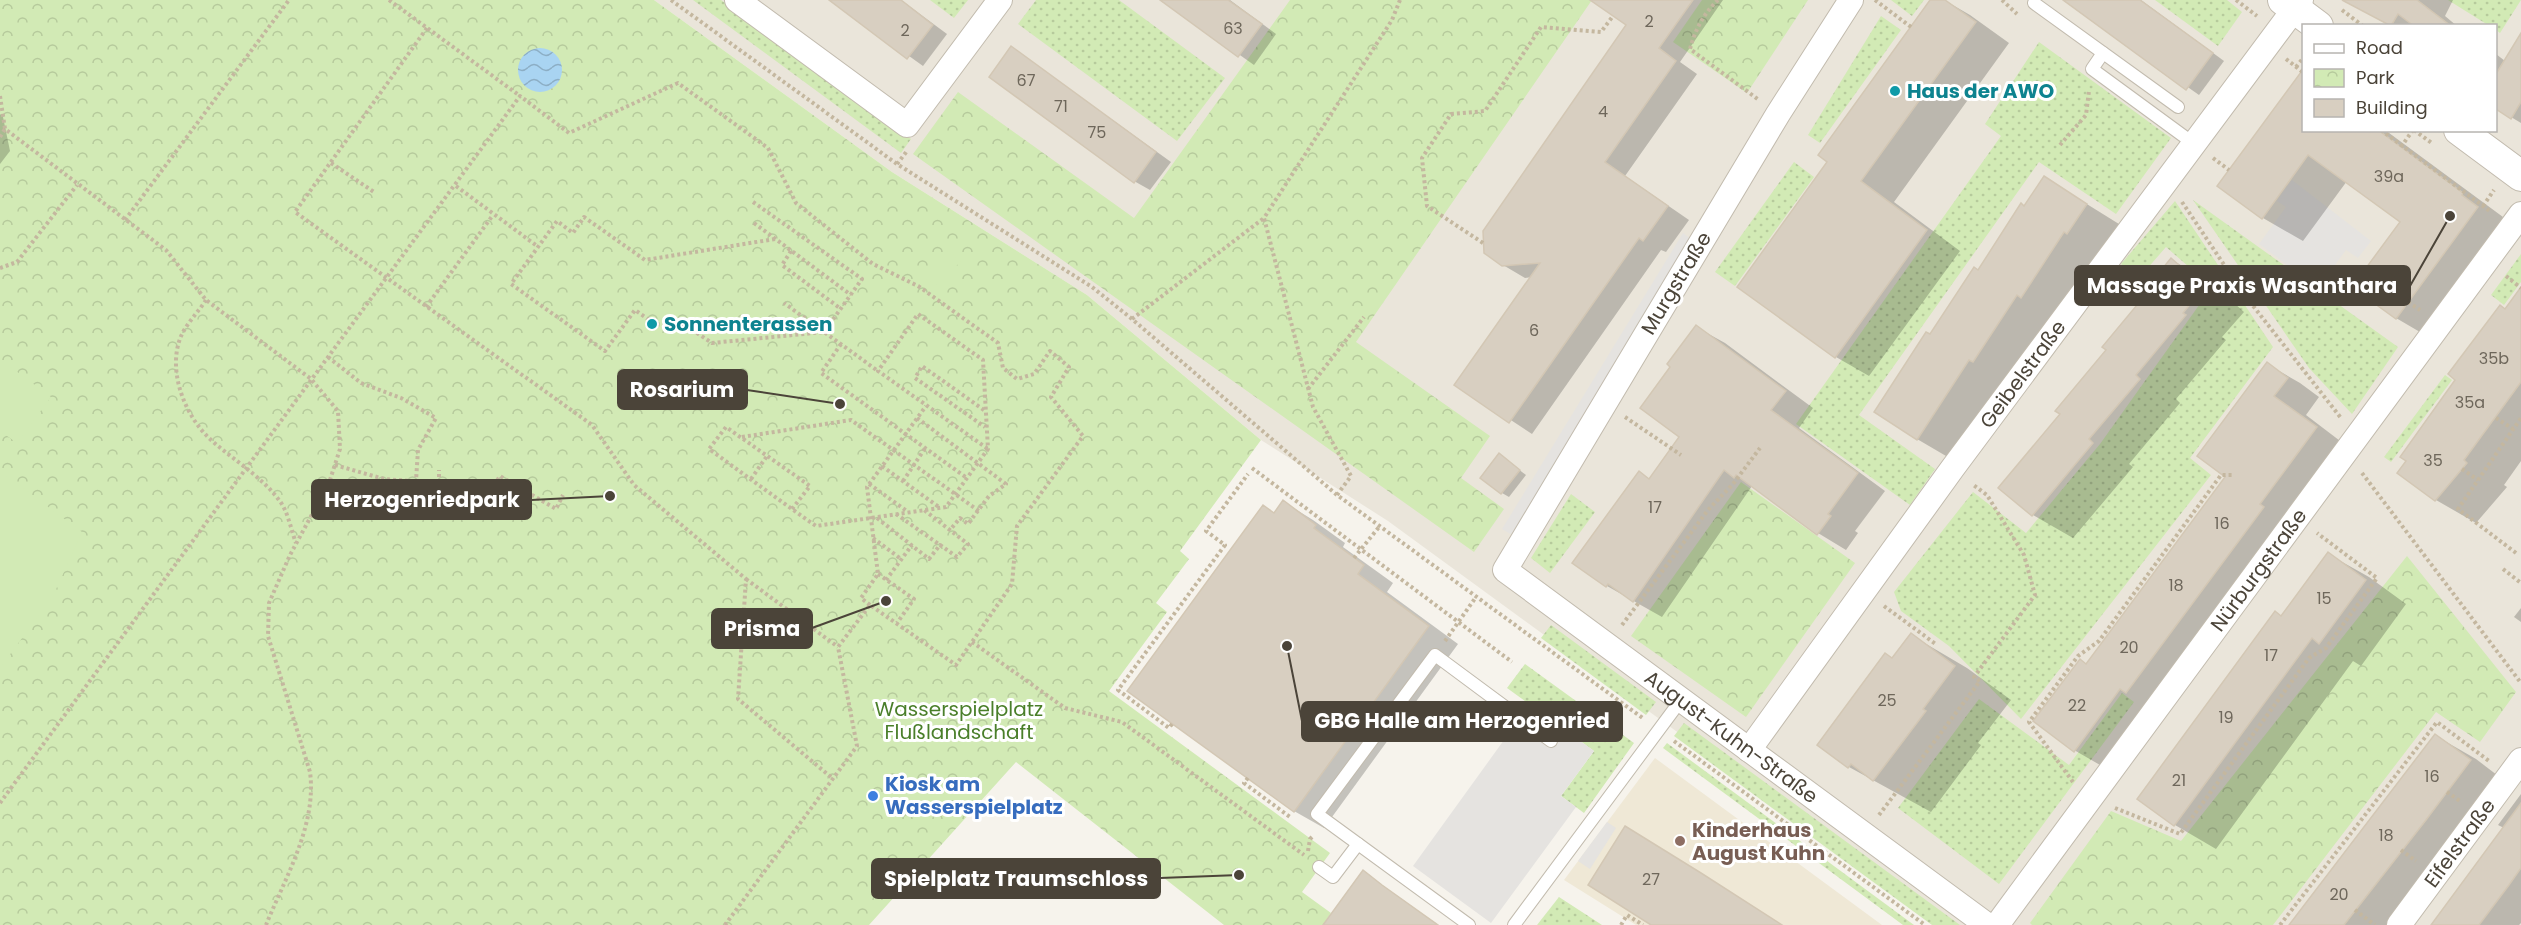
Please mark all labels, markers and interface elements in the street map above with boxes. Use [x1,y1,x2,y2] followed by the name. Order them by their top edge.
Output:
[1644,10,1654,33] house number: 2
[1223,17,1243,40] house number: 63
[900,19,910,42] house number: 2
[2302,24,2497,132] legend
[2356,35,2403,60] text: Road
[2356,65,2395,90] text: Park
[1017,69,1036,92] house number: 67
[1907,77,2055,105] place label: Haus der AWO
[1888,84,1902,98] marker: Haus der AWO
[1054,95,1068,118] house number: 71
[2356,95,2428,120] text: Building
[1598,100,1608,123] house number: 4
[1088,121,1106,144] house number: 75
[2374,165,2404,188] house number: 39a
[1634,226,1718,340] street label: Murgstraße
[2075,266,2410,305] callout: Massage Praxis Wasanthara
[2087,271,2397,300] text: Massage Praxis Wasanthara
[664,310,833,338] place label: Sonnenterassen
[1973,314,2072,434] street label: Geibelstraße
[645,317,659,331] marker: Sonnenterassen
[1529,319,1539,342] house number: 6
[2479,347,2509,370] house number: 35b
[618,370,747,409] callout: Rosarium
[630,375,734,404] text: Rosarium
[2455,391,2485,414] house number: 35a
[2423,449,2443,472] house number: 35
[312,480,531,519] callout: Herzogenriedpark
[324,485,520,514] text: Herzogenriedpark
[1648,496,1662,519] house number: 17
[2204,503,2313,637] street label: Nürburgstraße
[2214,512,2230,535] house number: 16
[2168,574,2184,597] house number: 18
[2316,587,2332,610] house number: 15
[712,609,812,648] callout: Prisma
[724,614,800,643] text: Prisma
[2119,636,2139,659] house number: 20
[2264,644,2278,667] house number: 17
[1639,664,1824,810] street label: August-Kuhn-Straße
[1877,689,1897,712] house number: 25
[2068,694,2086,717] house number: 22
[875,695,1043,746] park label: Wasserspielplatz Flußlandschaft
[1302,702,1622,741] callout: GBG Halle am Herzogenried
[1314,706,1610,735] text: GBG Halle am Herzogenried
[2218,706,2234,729] house number: 19
[2424,765,2440,788] house number: 16
[2172,769,2186,792] house number: 21
[885,770,1063,821] place label: Kiosk am Wasserspielplatz
[866,789,880,803] marker: Kiosk am Wasserspielplatz
[2418,793,2502,893] street label: Eifelstraße
[1692,816,1825,867] place label: Kinderhaus August Kuhn
[2378,824,2394,847] house number: 18
[1673,834,1687,848] marker: Kinderhaus August Kuhn
[872,859,1160,898] callout: Spielplatz Traumschloss
[884,864,1148,893] text: Spielplatz Traumschloss
[1642,868,1660,891] house number: 27
[2329,883,2349,906] house number: 20

